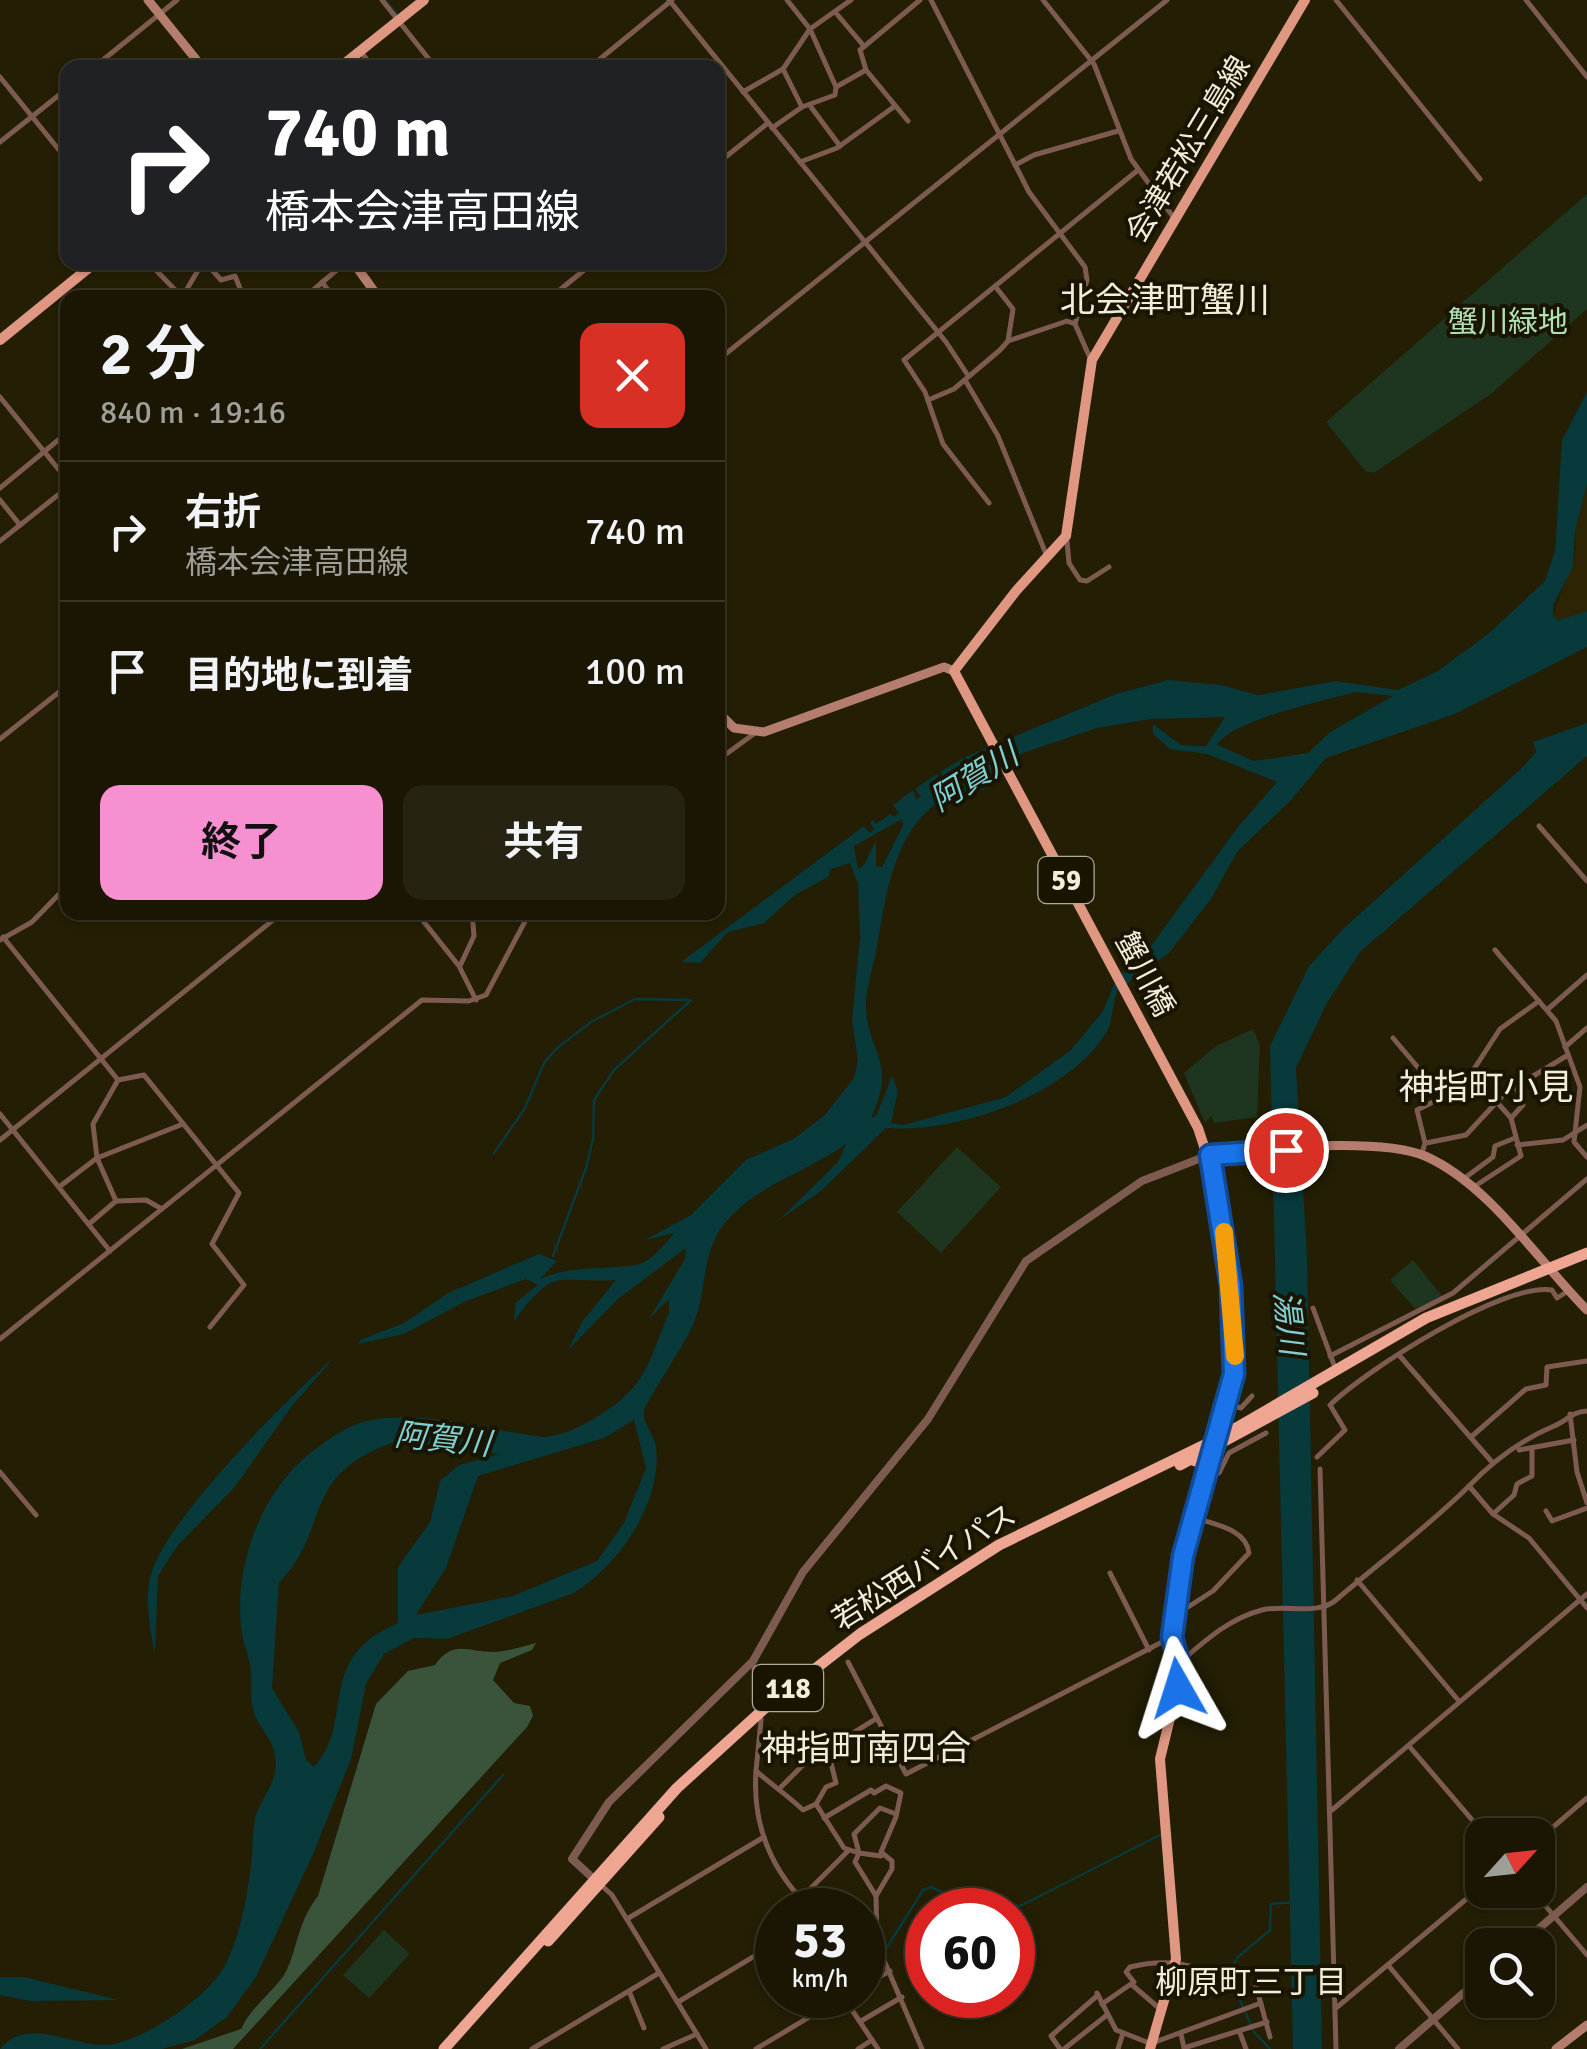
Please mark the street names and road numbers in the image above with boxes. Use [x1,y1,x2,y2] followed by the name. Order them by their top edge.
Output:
[1118,50,1258,249] street label: 会津若松三島線
[1038,857,1094,903] road number: 59
[1107,926,1182,1023] street label: 蟹川橋
[826,1496,1023,1639] street label: 若松西バイパス
[753,1665,823,1711] road number: 118

